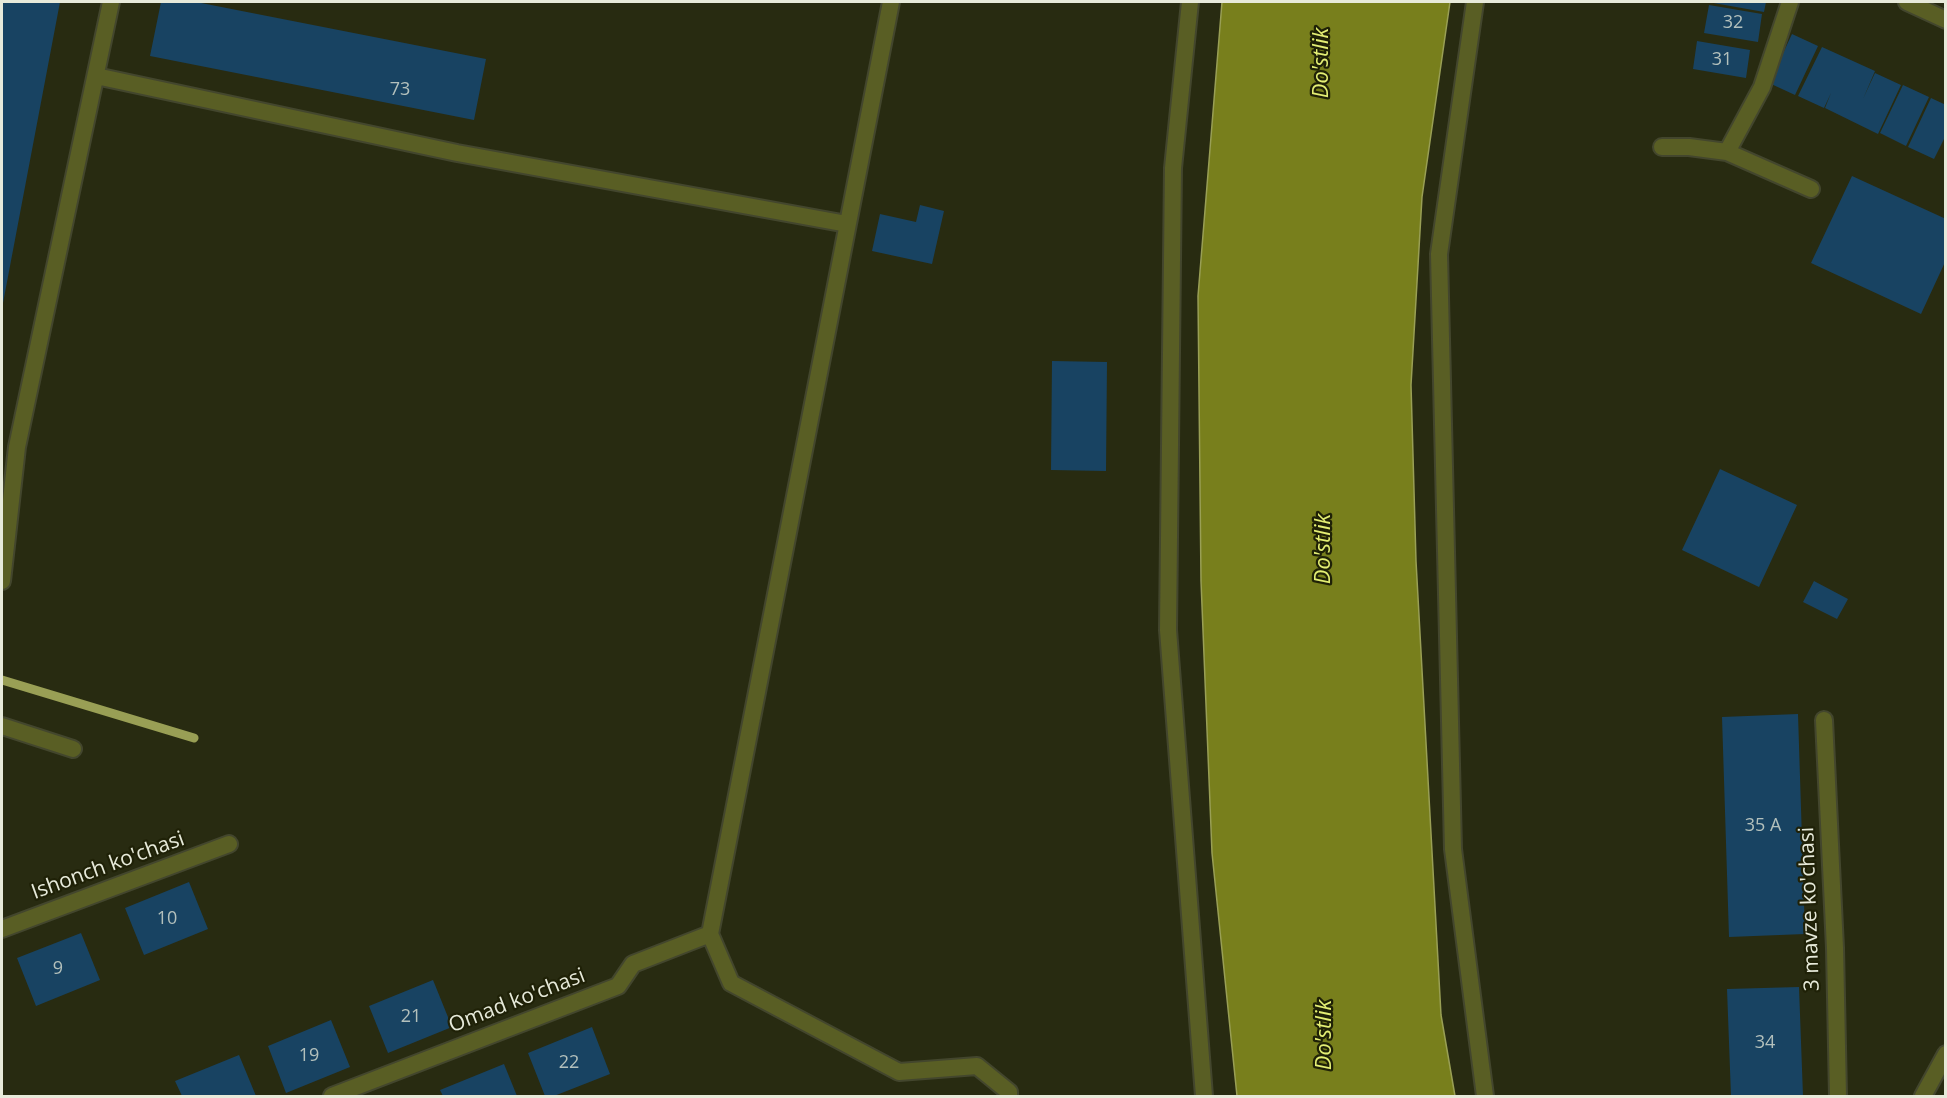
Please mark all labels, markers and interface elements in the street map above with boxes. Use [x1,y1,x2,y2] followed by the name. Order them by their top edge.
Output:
[1723,12,1743,34] house number: 32
[1309,28,1335,98] water label: Do'stlik
[1712,49,1732,71] house number: 31
[390,79,410,101] house number: 73
[1311,514,1337,584] water label: Do'stlik
[1745,815,1781,837] house number: 35 А
[1795,826,1825,992] street label: 3 mavze ko'chasi
[28,827,188,905] street label: Ishonch ko'chasi
[157,908,177,930] house number: 10
[53,958,63,980] house number: 9
[445,963,589,1039] street label: Omad ko'chasi
[1312,1000,1338,1070] water label: Do'stlik
[401,1006,421,1028] house number: 21
[1755,1032,1775,1054] house number: 34
[299,1045,319,1067] house number: 19
[559,1052,579,1074] house number: 22

